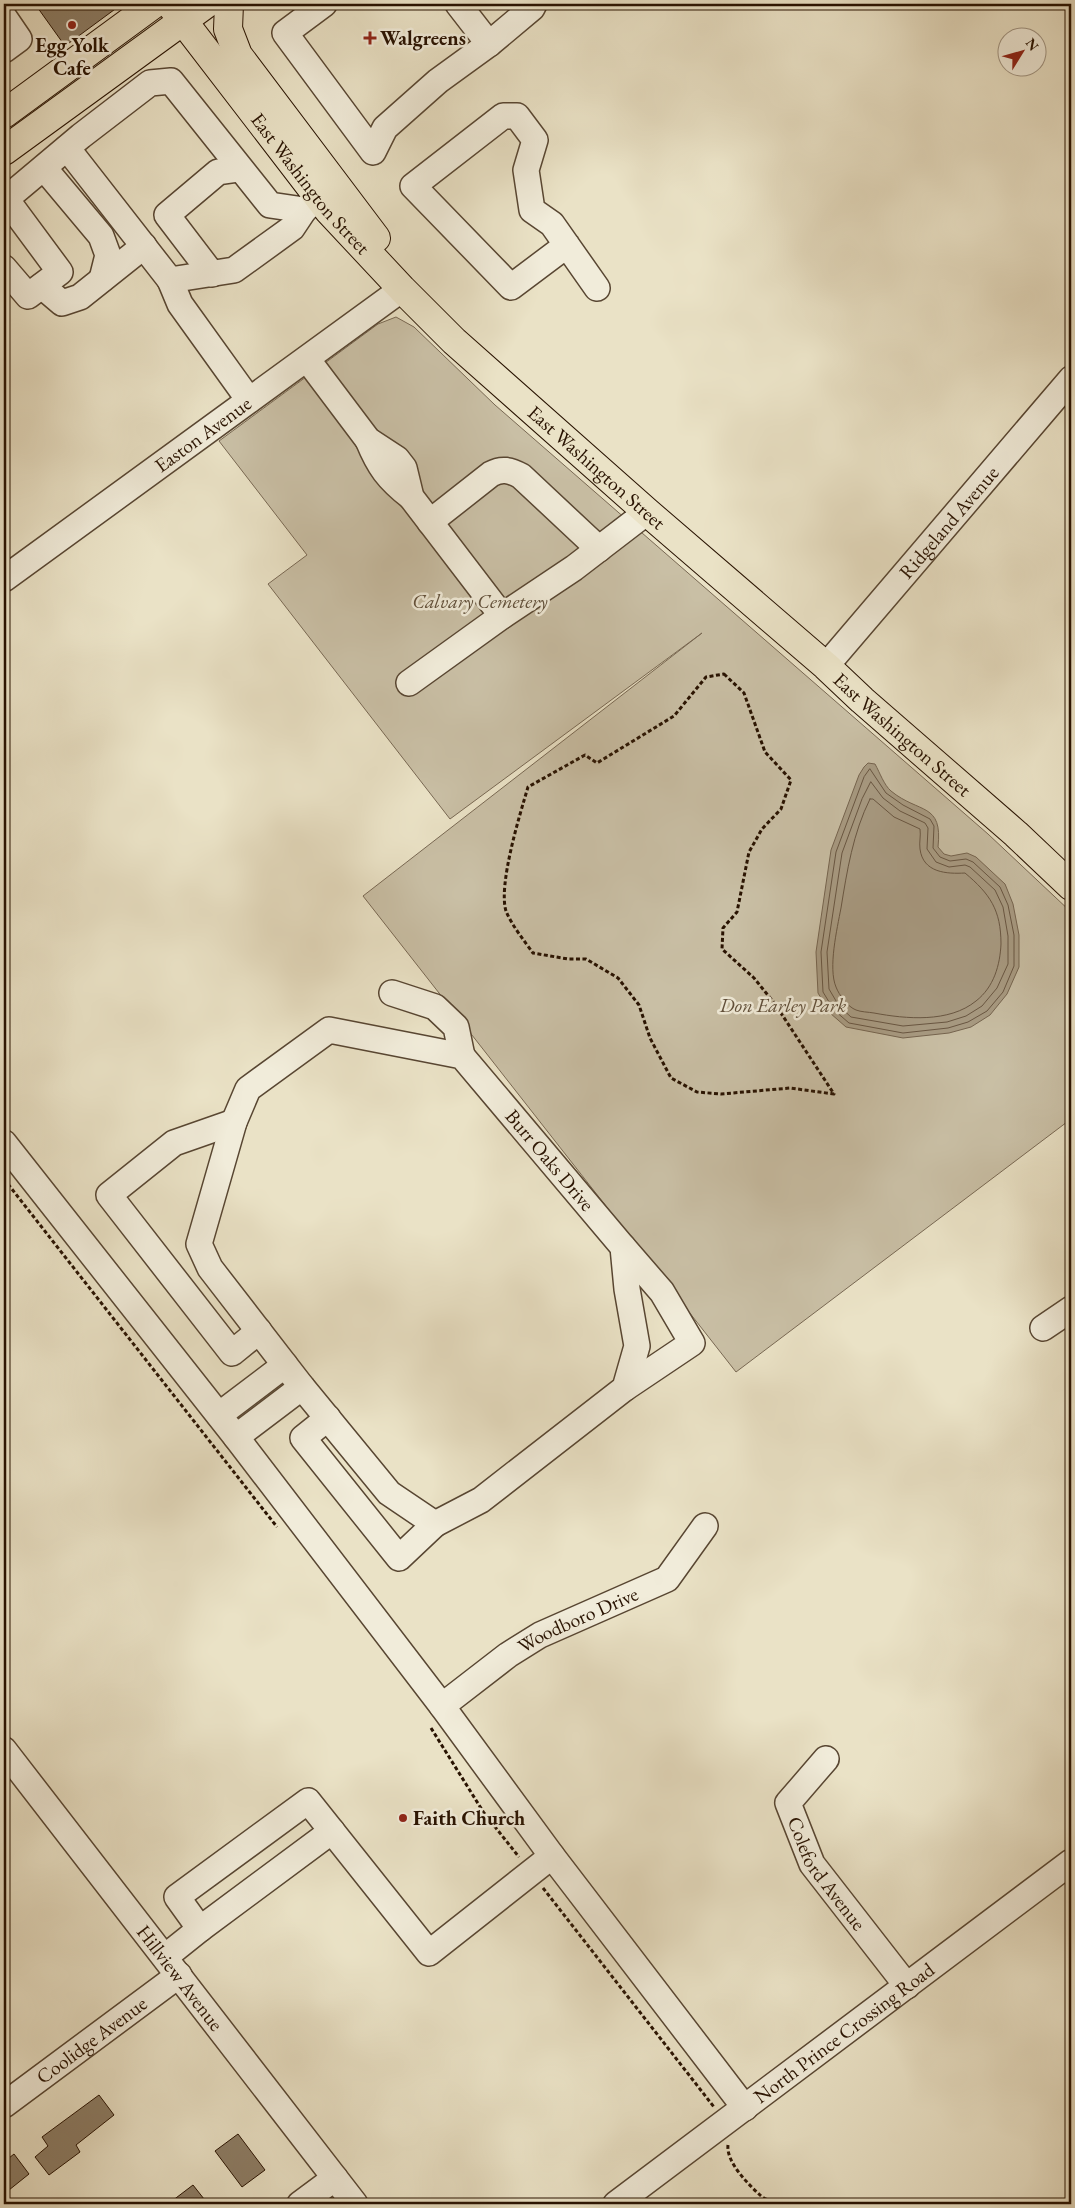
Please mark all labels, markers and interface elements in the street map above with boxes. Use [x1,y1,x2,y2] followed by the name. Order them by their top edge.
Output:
[66,19,78,31] marker: Egg Yolk Cafe
[380,25,466,51] place label: Walgreens
[998,28,1048,78] north arrow
[35,32,110,81] place label: Egg Yolk Cafe
[364,32,376,44] marker: Walgreens
[1022,34,1043,55] text: N
[245,107,376,260] street label: East Washington Street
[149,390,256,478] street label: Easton Avenue
[522,399,672,536] street label: East Washington Street
[893,460,1004,584] street label: Ridgeland Avenue
[412,588,548,614] park label: Calvary Cemetery
[828,667,977,803] street label: East Washington Street
[719,992,846,1018] park label: Don Earley Park
[500,1104,600,1217] street label: Burr Oaks Drive
[513,1580,642,1659] street label: Woodboro Drive
[413,1805,525,1831] place label: Faith Church
[397,1812,409,1824] marker: Faith Church
[782,1813,872,1936] street label: Coleford Avenue
[131,1920,230,2036] street label: Hillview Avenue
[748,1956,940,2109] street label: North Prince Crossing Road
[31,1990,152,2090] street label: Coolidge Avenue

